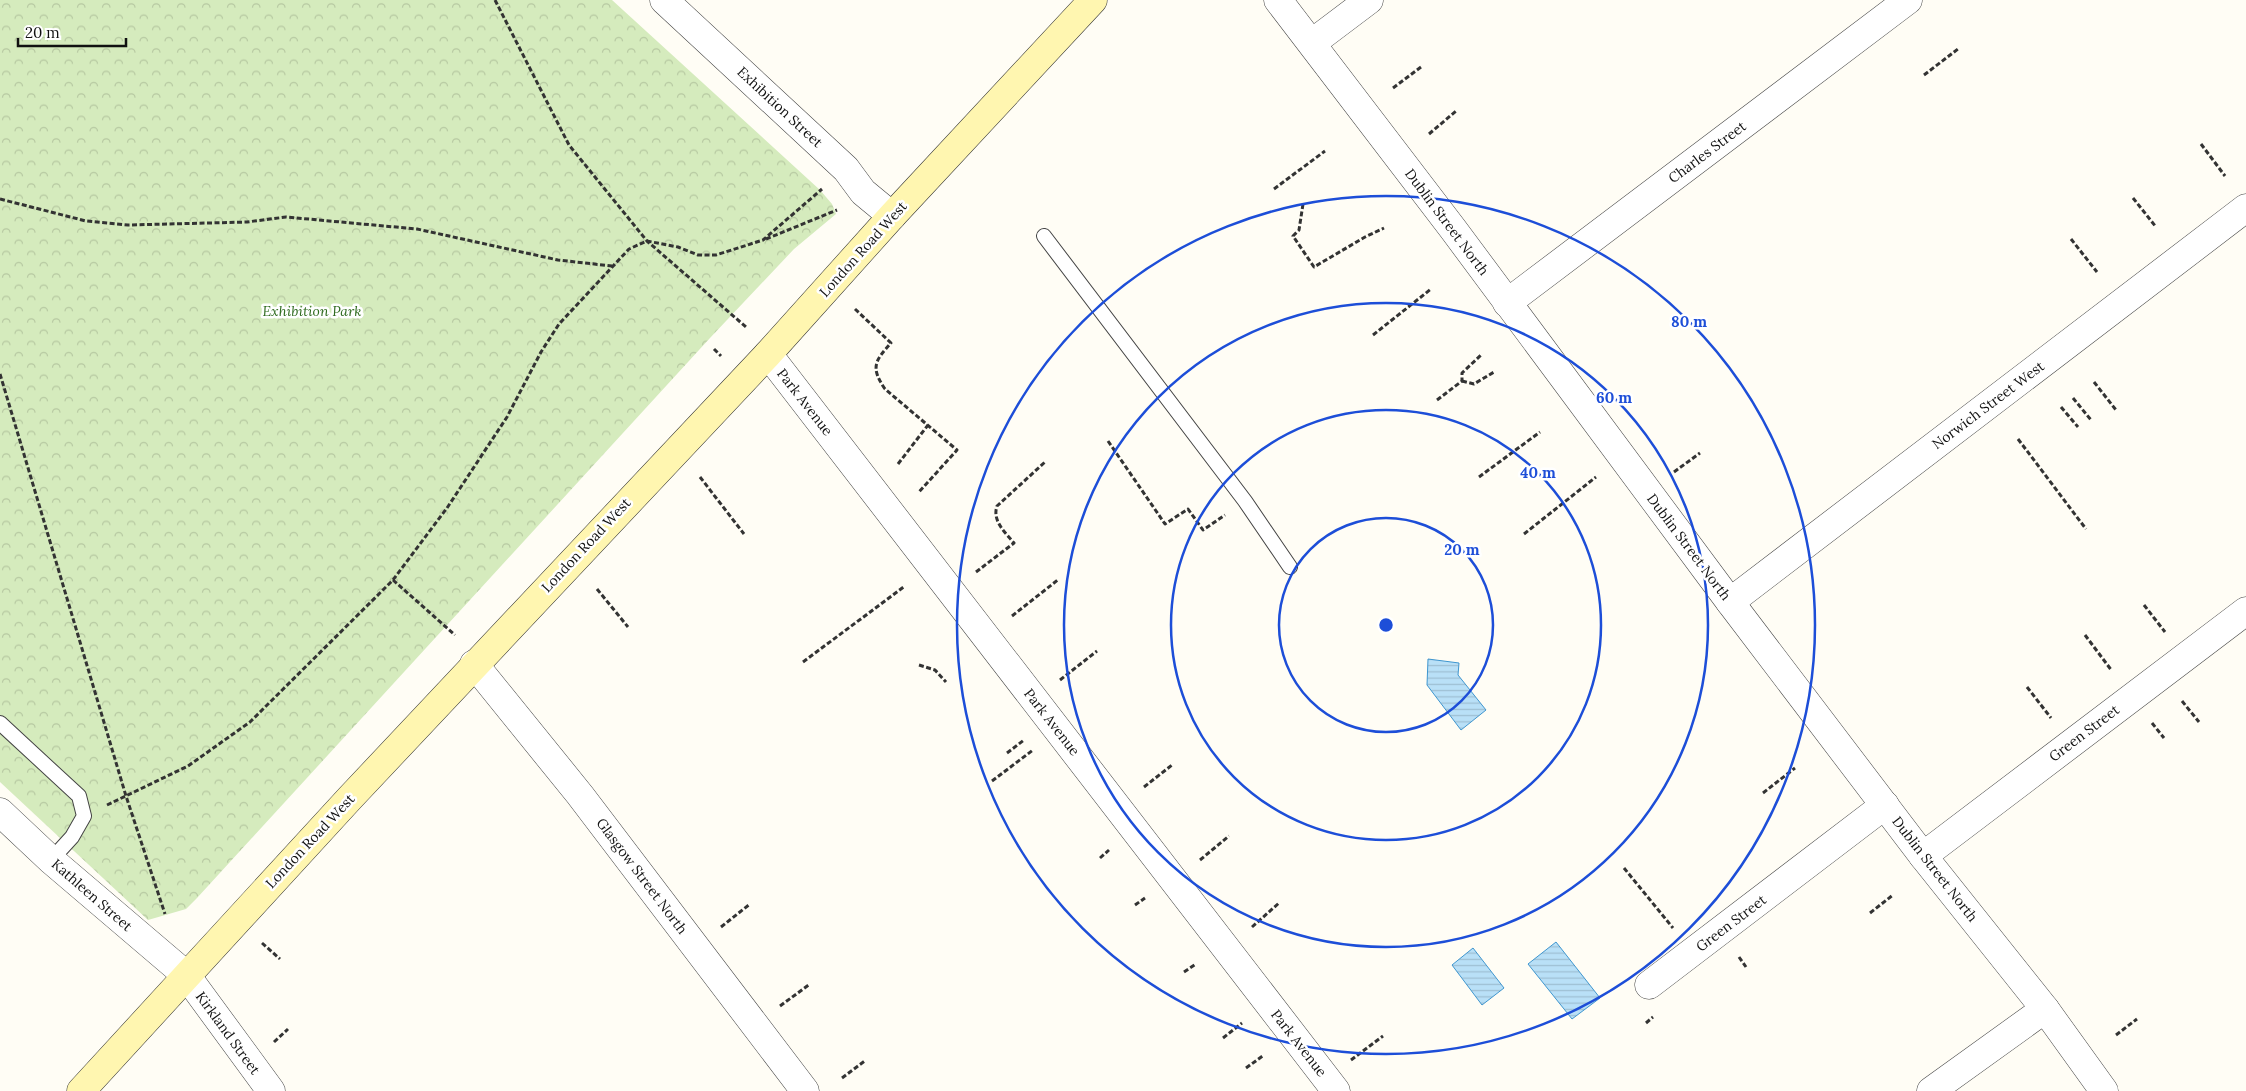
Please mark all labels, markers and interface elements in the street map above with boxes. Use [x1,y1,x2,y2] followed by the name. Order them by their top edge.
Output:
[18,15,125,47] scale bar
[25,23,60,42] text: 20 m
[734,63,827,152] street label: Exhibition Street
[1665,117,1750,187] street label: Charles Street
[1401,165,1493,279] street label: Dublin Street North
[815,197,911,301] street label: London Road West
[262,302,362,320] park label: Exhibition Park
[1671,312,1707,331] text: 80 m
[1928,357,2048,453] street label: Norwich Street West
[773,365,837,440] street label: Park Avenue
[1596,388,1632,407] text: 60 m
[1520,463,1556,482] text: 40 m
[1643,490,1735,604] street label: Dublin Street North
[538,494,635,596] street label: London Road West
[1444,540,1480,559] text: 20 m
[1377,616,1395,634] centre of rings
[1020,685,1084,760] street label: Park Avenue
[2045,700,2123,765] street label: Green Street
[262,790,359,892] street label: London Road West
[1888,813,1982,925] street label: Dublin Street North
[592,814,692,938] street label: Glasgow Street North
[48,855,137,935] street label: Kathleen Street
[1692,890,1770,955] street label: Green Street
[192,988,265,1079] street label: Kirkland Street
[1267,1006,1331,1081] street label: Park Avenue

